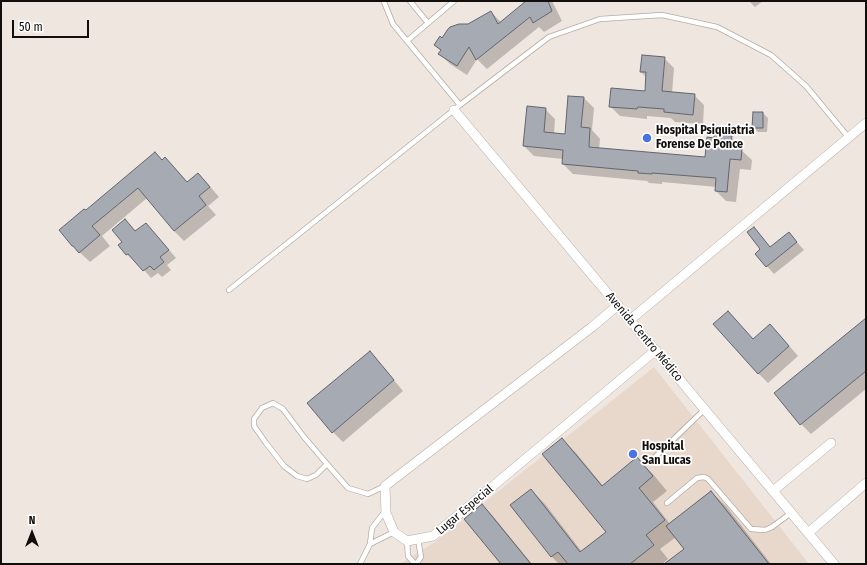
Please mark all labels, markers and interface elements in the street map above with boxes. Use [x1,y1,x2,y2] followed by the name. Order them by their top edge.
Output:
[14,12,91,38] scale bar
[19,20,43,34] text: 50 m
[656,124,754,152] place label: Hospital Psiquiatria Forense De Ponce
[641,132,653,144] marker: Hospital Psiquiatria Forense De Ponce
[602,289,686,385] street label: Avenida Centro Médico
[642,440,691,468] place label: Hospital San Lucas
[627,448,639,460] marker: Hospital San Lucas
[434,482,496,538] street label: Lugar Especial
[12,513,52,553] north arrow
[29,514,35,527] text: N

